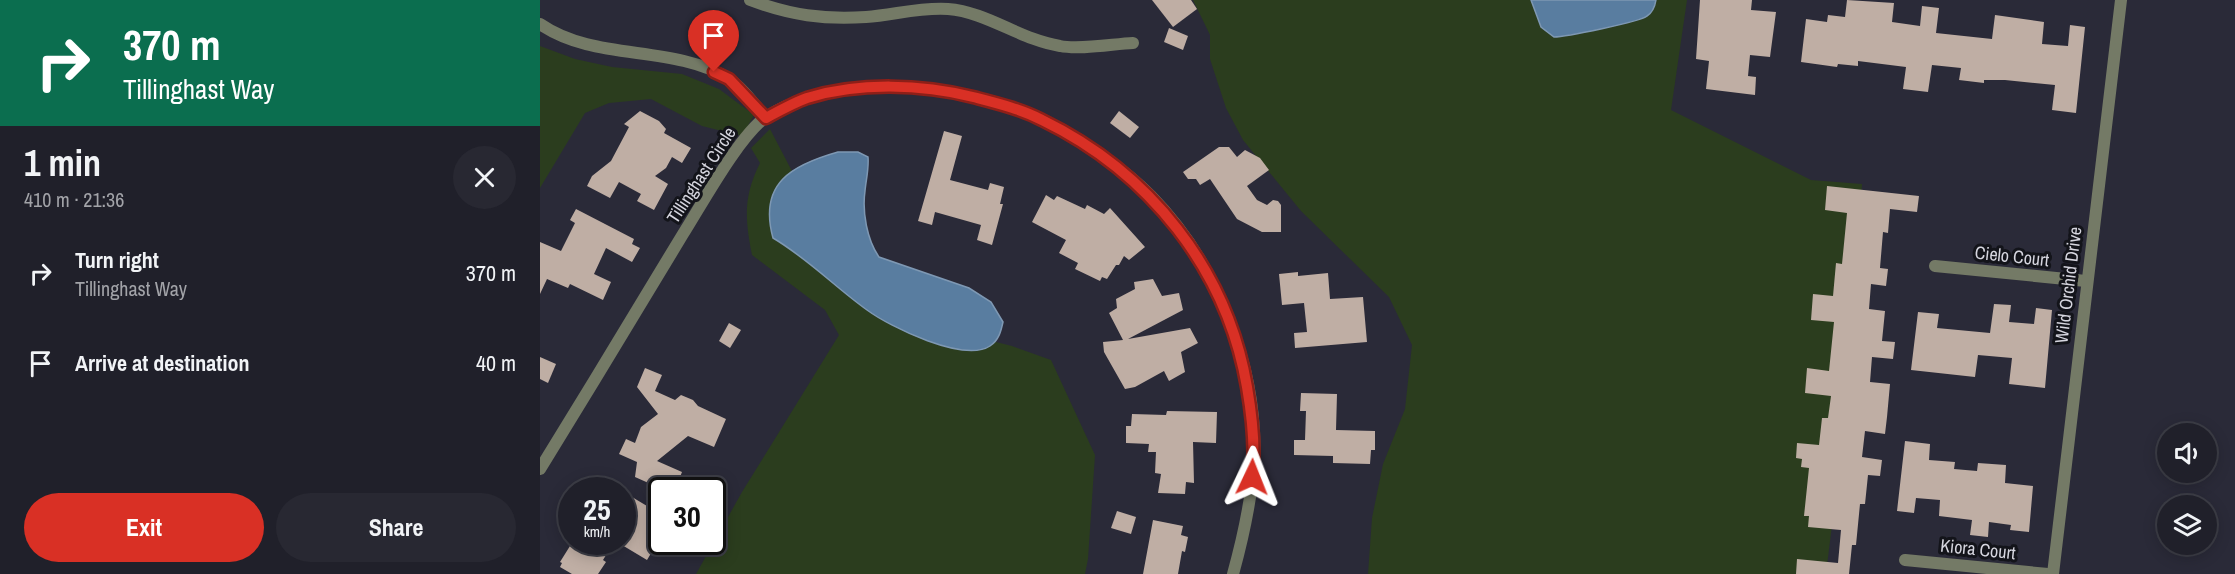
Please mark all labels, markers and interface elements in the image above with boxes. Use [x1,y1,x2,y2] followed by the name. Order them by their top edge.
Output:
[688,10,739,72] pin
[123,17,221,73] text: 370 m
[697,19,730,52] icon: arrive
[24,24,102,102] icon: right
[123,71,274,107] text: Tillinghast Way
[660,122,742,228] street label: Tillinghast Circle
[24,139,101,187] text: 1 min
[453,146,516,209] button: close
[24,186,124,213] text: 410 m · 21:36
[2048,225,2088,345] street label: Wild Orchid Drive
[1974,240,2050,272] street label: Cielo Court
[75,245,159,275] text: Turn right
[24,257,57,290] icon: right
[466,258,516,288] text: 370 m
[75,275,187,302] text: Tillinghast Way
[24,347,57,380] icon: arrive
[75,348,249,378] text: Arrive at destination
[476,348,516,378] text: 40 m
[2157,423,2217,555] map controls
[2157,423,2217,483] button: sound
[1220,445,1284,509] position arrow
[648,477,726,555] speed limit sign: 30
[583,489,611,529] text: 25
[24,493,264,562] button: Exit
[276,493,516,562] button: Share
[2157,495,2217,555] button: layers
[584,521,610,542] text: km/h
[1939,533,2017,565] street label: Kiora Court

